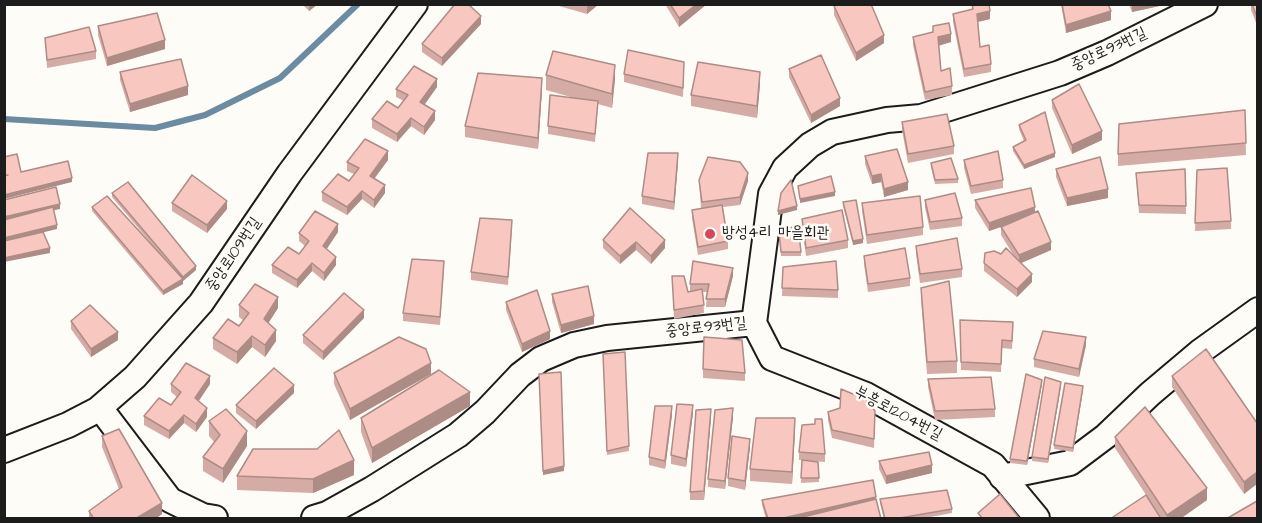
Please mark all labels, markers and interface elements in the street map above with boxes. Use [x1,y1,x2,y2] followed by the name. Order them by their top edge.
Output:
[1068,24,1150,76] street label: 중앙로93번길
[202,214,266,296] street label: 중앙로109번길
[722,224,829,244] place label: 방성4리 마을회관
[703,227,717,241] marker: 방성4리 마을회관
[664,314,748,342] street label: 중앙로93번길
[851,383,945,445] street label: 부흥로1204번길

